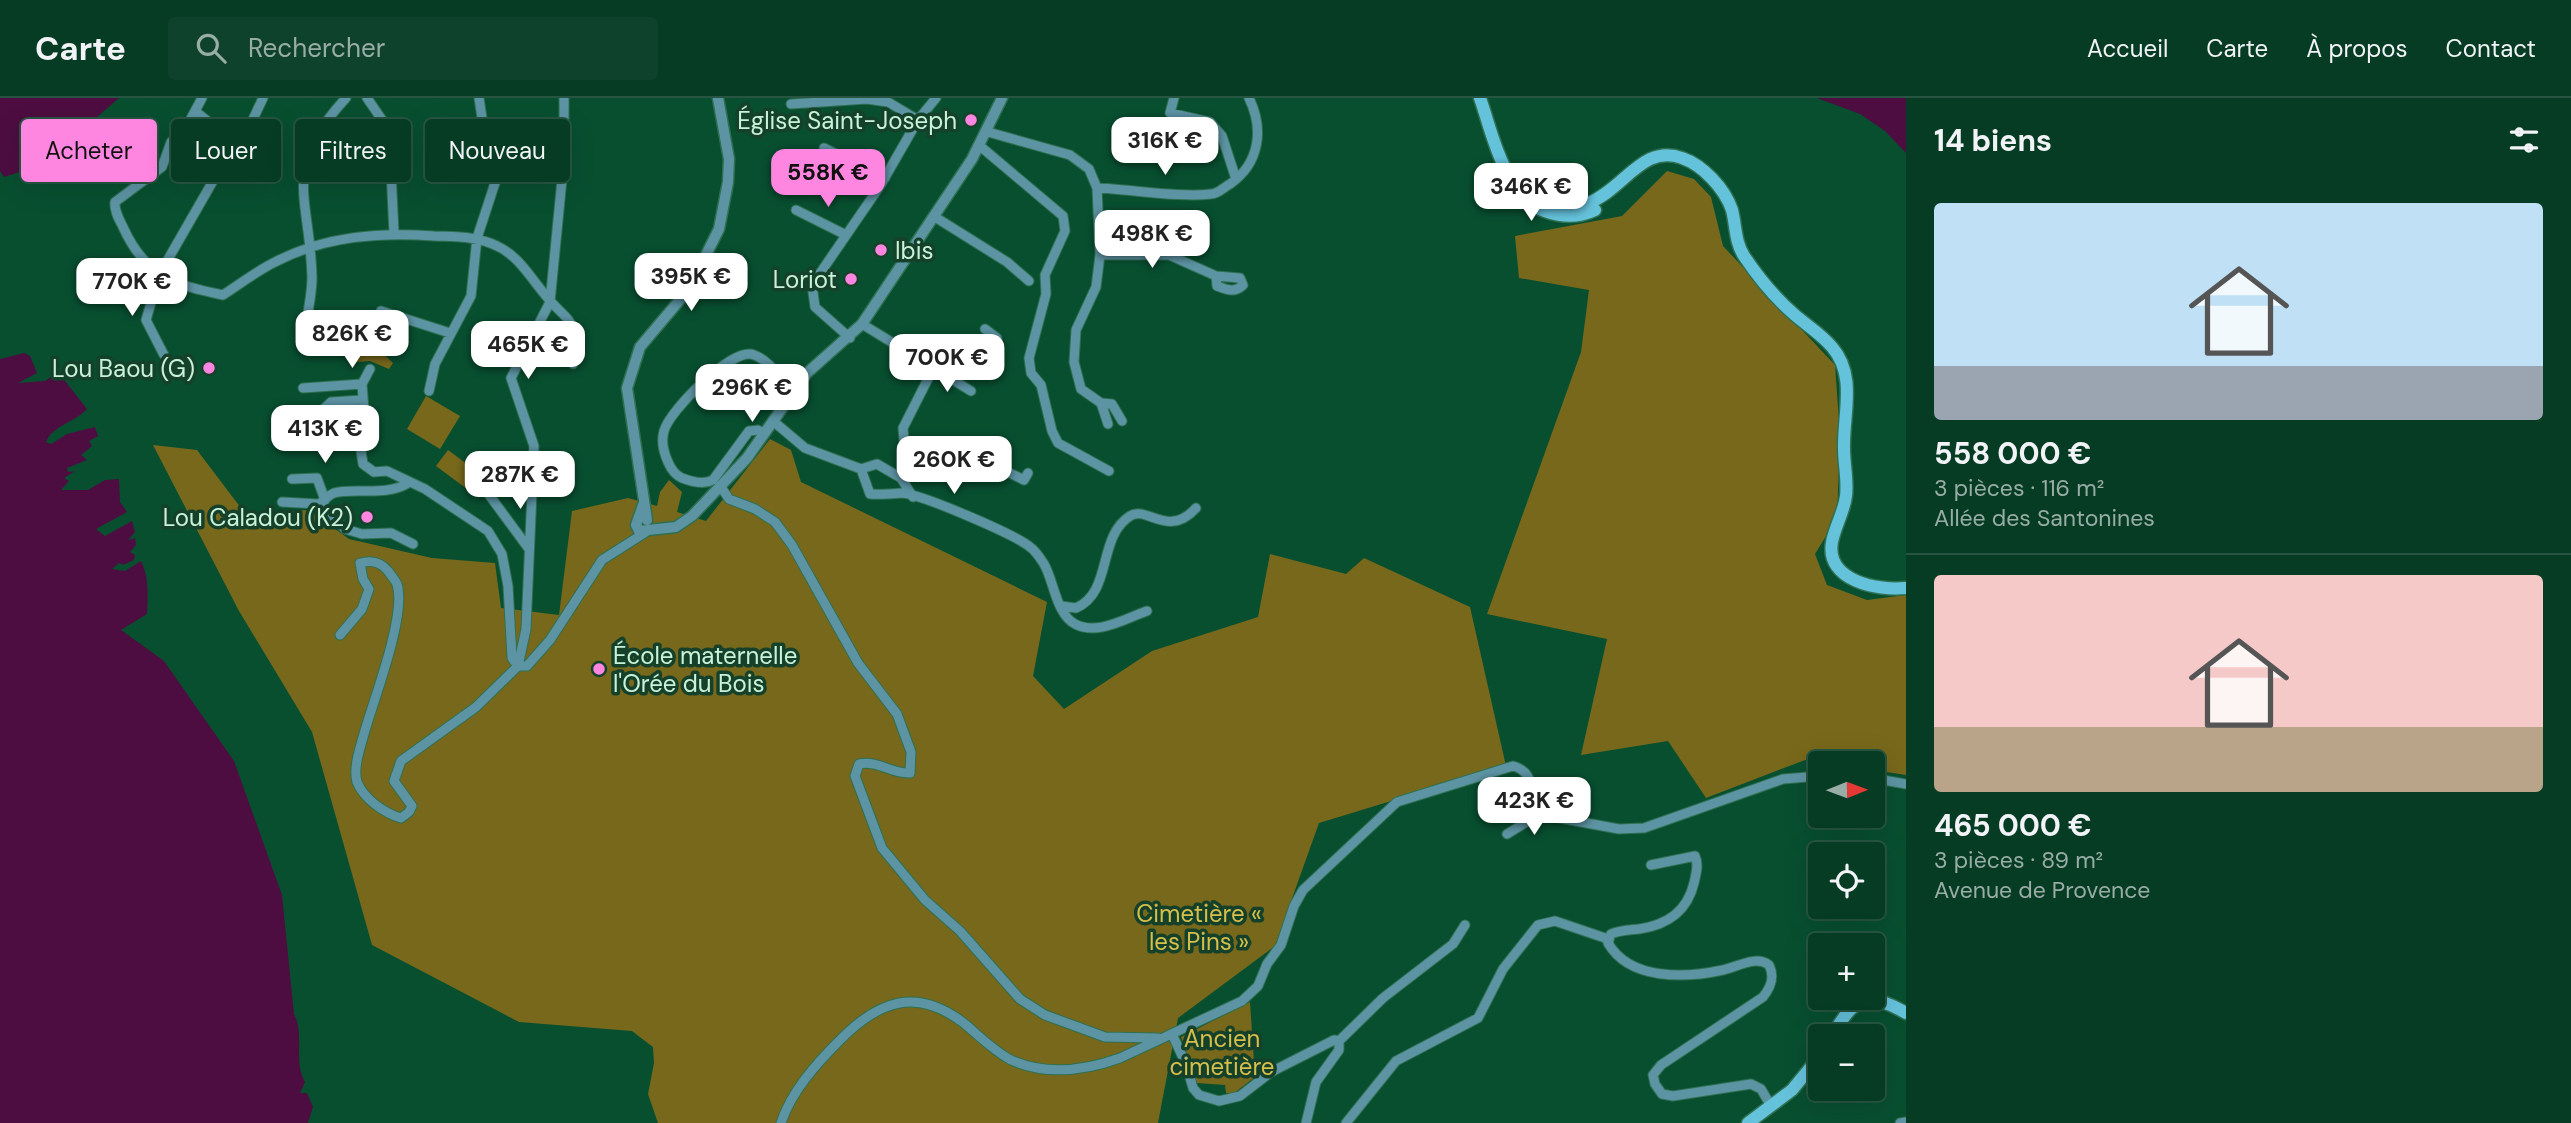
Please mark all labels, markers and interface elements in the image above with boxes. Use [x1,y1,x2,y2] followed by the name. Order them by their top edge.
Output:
[168,17,658,80] search box
[35,27,126,70] text: Carte
[192,29,230,67] icon: search
[248,31,385,65] text: Rechercher
[2087,33,2168,64] text: Accueil
[2206,33,2268,64] text: Carte
[2306,33,2408,64] text: À propos
[2446,33,2536,64] text: Contact
[737,105,957,136] place label: Église Saint-Joseph
[963,112,979,128] marker: Église Saint-Joseph
[1108,118,1222,177] pin: 316K €
[21,119,157,182] chip: Acheter
[171,119,281,182] chip: Louer
[295,119,411,182] chip: Filtres
[425,119,570,182] chip: Nouveau
[1934,121,2052,160] text: 14 biens
[2505,121,2543,159] icon: filters
[1127,125,1203,155] text: 316K €
[771,150,885,209] pin: 558K €
[787,157,869,187] text: 558K €
[1474,164,1588,223] pin: 346K €
[1490,171,1572,201] text: 346K €
[1095,211,1209,270] pin: 498K €
[1111,218,1193,248] text: 498K €
[895,235,933,266] place label: Ibis
[873,242,889,258] marker: Ibis
[2176,248,2302,374] icon: home
[634,254,748,313] pin: 395K €
[75,258,189,318] pin: 770K €
[651,261,731,291] text: 395K €
[773,264,837,295] place label: Loriot
[92,266,172,296] text: 770K €
[843,271,859,287] marker: Loriot
[295,310,409,370] pin: 826K €
[312,318,392,348] text: 826K €
[471,322,585,381] pin: 465K €
[487,329,569,359] text: 465K €
[890,334,1004,394] pin: 700K €
[905,342,989,372] text: 700K €
[52,353,195,384] place label: Lou Baou (G)
[201,360,217,376] marker: Lou Baou (G)
[695,364,809,424] pin: 296K €
[712,372,792,402] text: 296K €
[268,406,382,465] pin: 413K €
[287,413,363,443] text: 413K €
[1934,434,2091,473] text: 558 000 €
[897,436,1011,496] pin: 260K €
[913,444,995,474] text: 260K €
[463,452,577,511] pin: 287K €
[481,459,559,489] text: 287K €
[1934,473,2104,503] text: 3 pièces · 116 m²
[163,502,353,533] place label: Lou Caladou (K2)
[1934,503,2155,533] text: Allée des Santonines
[359,509,375,525] marker: Lou Caladou (K2)
[2176,620,2302,746] icon: home
[613,640,797,699] place label: École maternelle l'Orée du Bois
[591,661,607,677] marker: École maternelle l'Orée du Bois
[1808,751,1885,828] north arrow
[1808,751,1885,1101] map controls
[1477,778,1591,837] pin: 423K €
[1494,785,1574,815] text: 423K €
[1934,806,2092,845] text: 465 000 €
[1808,842,1885,919] button: locate
[1934,845,2103,875] text: 3 pièces · 89 m²
[1934,875,2150,905] text: Avenue de Provence
[1136,898,1262,957] park label: Cimetière « les Pins »
[1808,933,1885,1010] button: +
[1170,1023,1274,1082] park label: Ancien cimetière
[1808,1024,1885,1101] button: −

